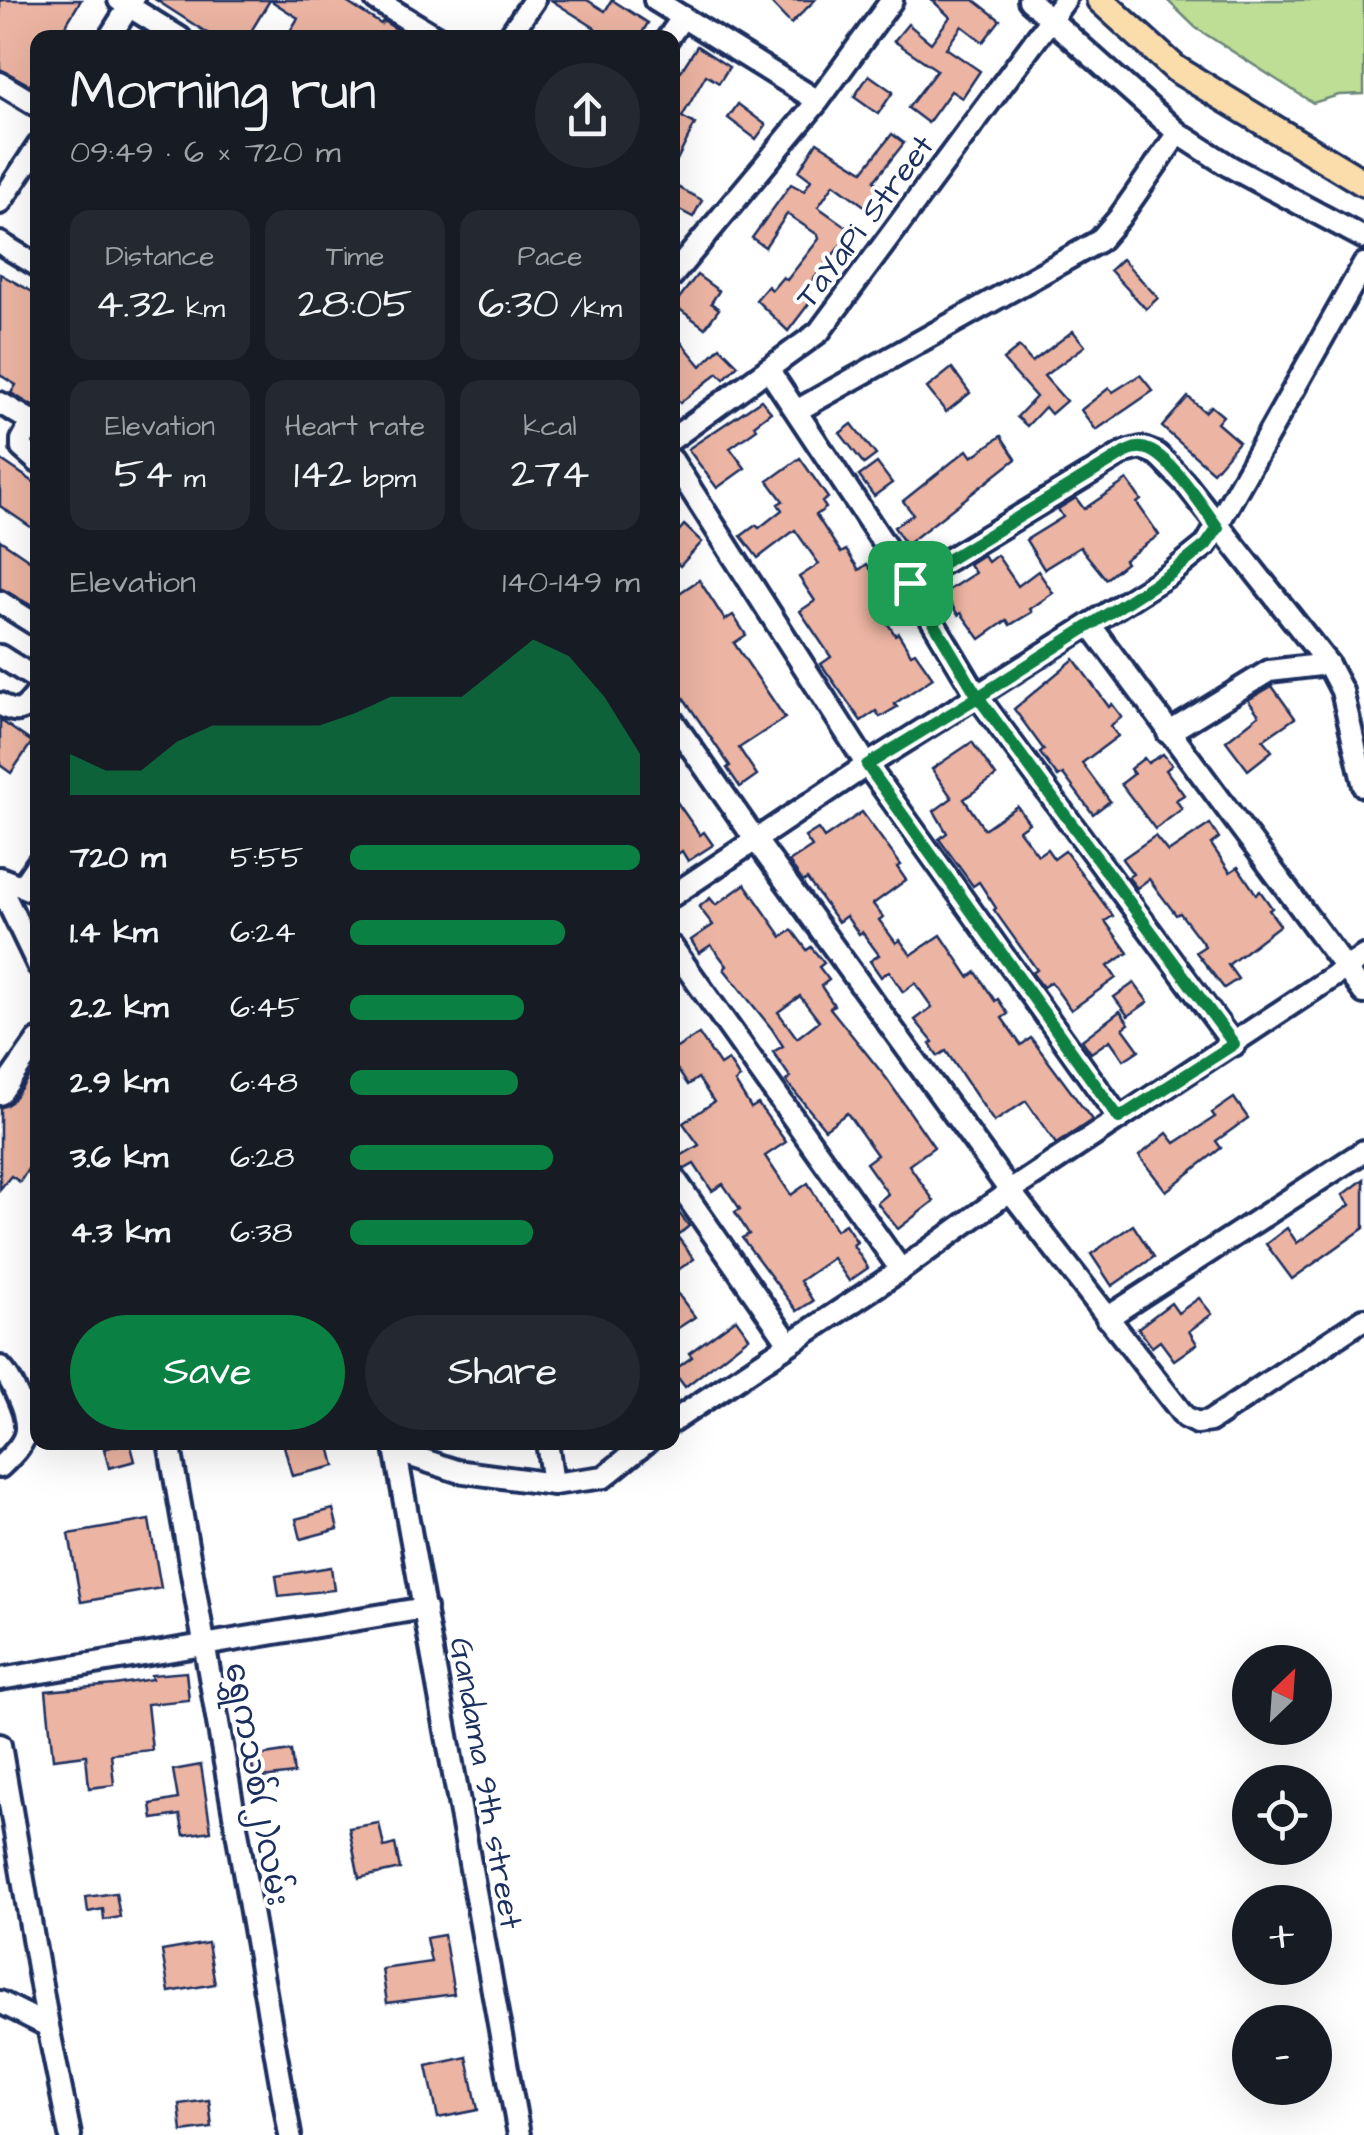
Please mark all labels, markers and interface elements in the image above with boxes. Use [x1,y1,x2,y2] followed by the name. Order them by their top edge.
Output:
[70,54,376,130] text: Morning run
[535,63,640,168] button: share
[785,126,945,318] street label: TaYaPi Street
[70,130,341,175] text: 09:49 · 6 × 720 m
[106,237,214,276] text: Distance
[326,237,384,276] text: Time
[518,237,582,276] text: Pace
[95,276,175,334] text: 4.32
[298,276,412,334] text: 28:05
[478,276,559,334] text: 6:30
[175,289,225,328] text: km
[559,289,622,328] text: /km
[105,407,215,446] text: Elevation
[285,407,425,446] text: Heart rate
[523,407,577,446] text: kcal
[114,446,173,504] text: 54
[294,446,352,504] text: 142
[511,446,589,504] text: 274
[173,459,206,498] text: m
[352,459,416,498] text: bpm
[868,541,953,626] pin
[883,556,938,611] icon: arrive
[70,560,196,605] text: Elevation
[502,560,640,605] text: 140–149 m
[70,835,166,880] text: 720 m
[230,835,303,880] text: 5:55
[70,910,158,955] text: 1.4 km
[230,910,296,955] text: 6:24
[70,985,169,1030] text: 2.2 km
[230,985,300,1030] text: 6:45
[70,1060,168,1105] text: 2.9 km
[230,1060,298,1105] text: 6:48
[70,1135,168,1180] text: 3.6 km
[230,1135,294,1180] text: 6:28
[70,1210,170,1255] text: 4.3 km
[230,1210,292,1255] text: 6:38
[70,1315,345,1430] button: Save
[365,1315,640,1430] button: Share
[438,1634,533,1933] street label: Gandama 9th street
[1232,1645,1332,1745] north arrow
[1232,1645,1332,2105] map controls
[211,1659,302,1910] street label: ရွှေကသစ်(၂)လမ်း
[1232,1765,1332,1865] button: locate
[1232,1885,1332,1985] button: +
[1232,2005,1332,2105] button: −

